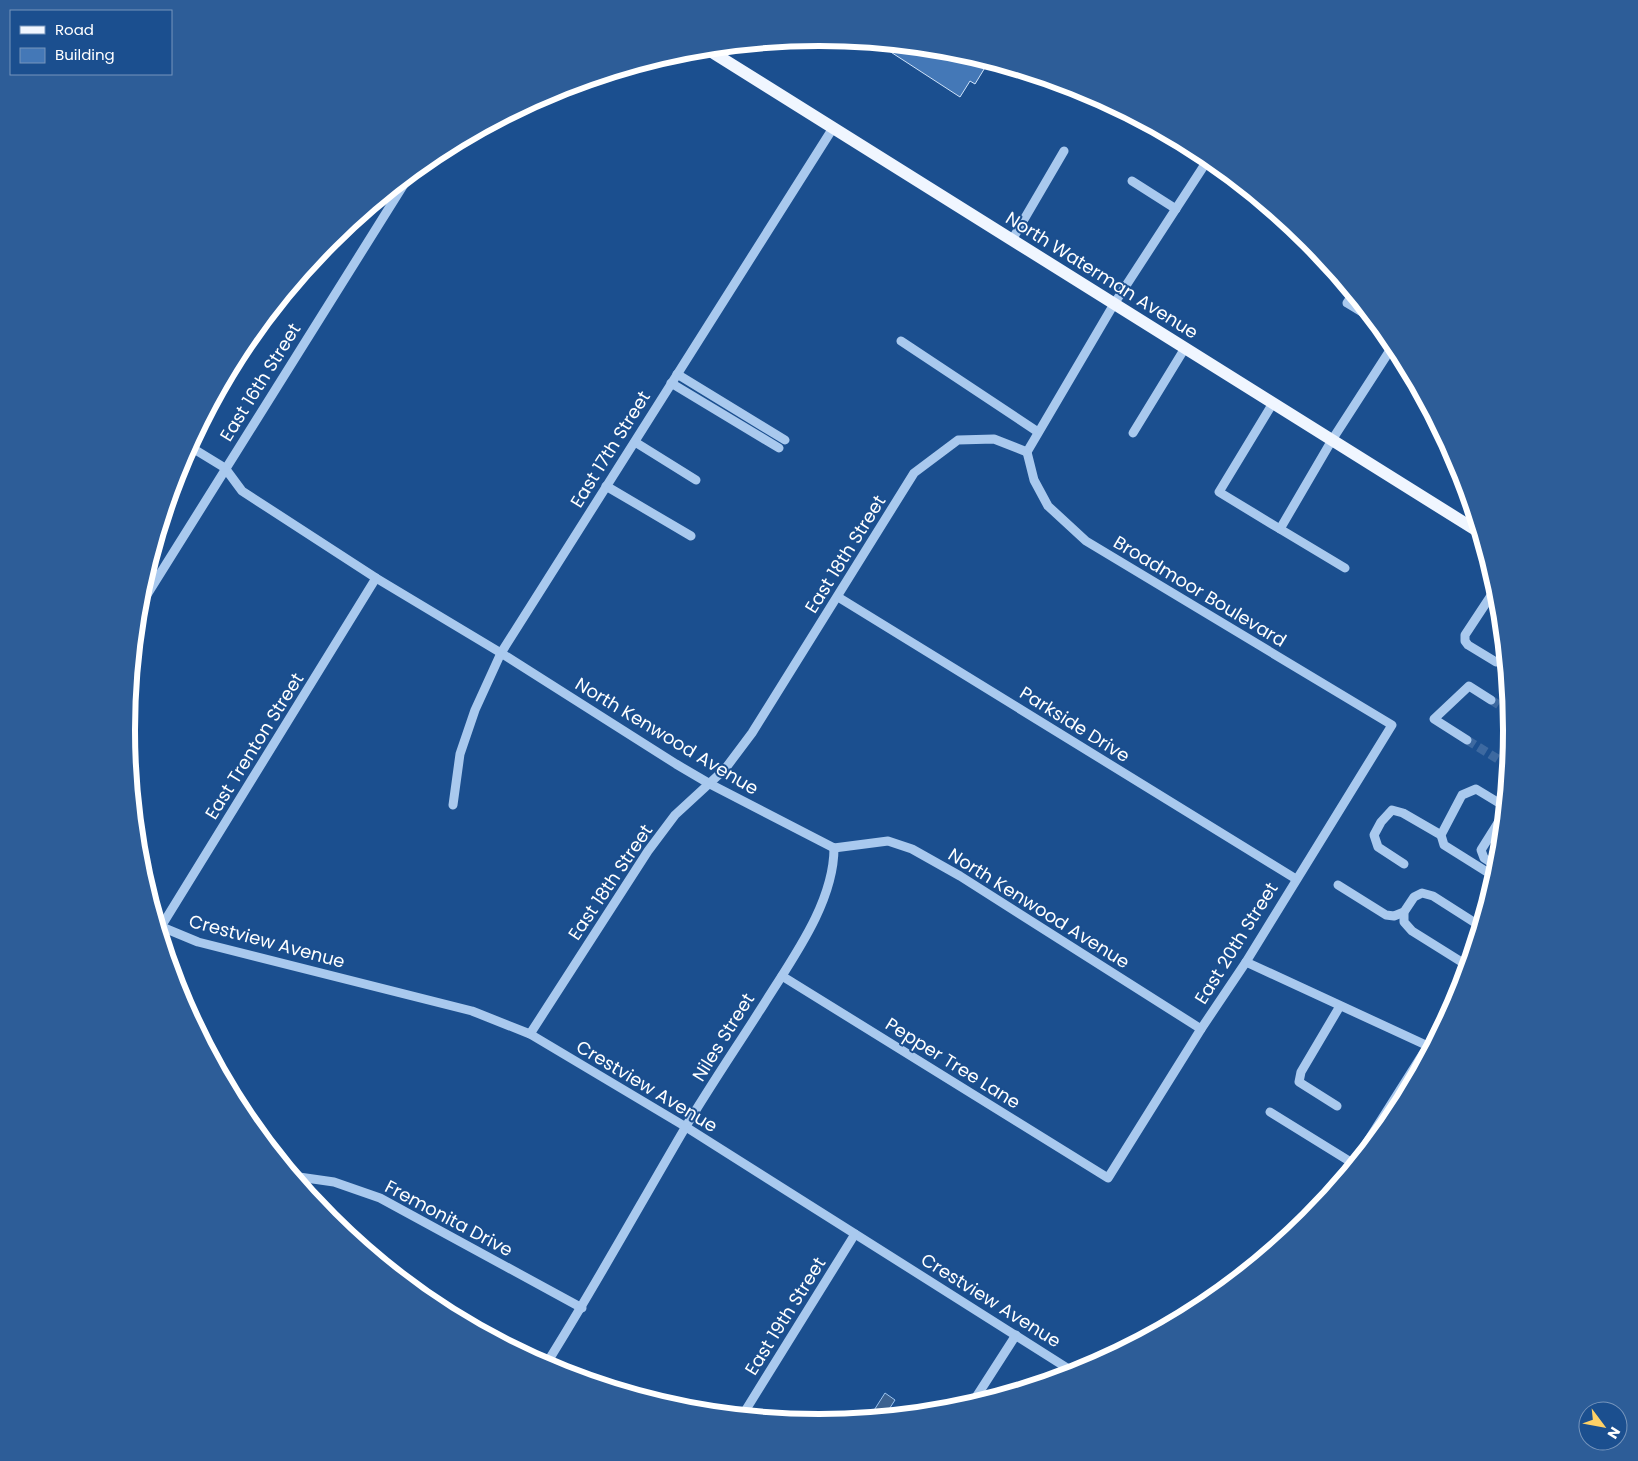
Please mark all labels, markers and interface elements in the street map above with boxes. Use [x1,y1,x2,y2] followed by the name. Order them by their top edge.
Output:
[10,10,172,75] legend
[55,19,94,40] text: Road
[55,44,115,65] text: Building
[1001,205,1203,345] street label: North Waterman Avenue
[214,318,306,446] street label: East 16th Street
[564,386,656,512] street label: East 17th Street
[799,490,891,618] street label: East 18th Street
[1109,529,1291,653] street label: Broadmoor Boulevard
[199,668,309,824] street label: East Trenton Street
[571,671,763,801] street label: North Kenwood Avenue
[1015,680,1135,768] street label: Parkside Drive
[562,819,658,945] street label: East 18th Street
[944,842,1134,974] street label: North Kenwood Avenue
[1188,877,1284,1009] street label: East 20th Street
[186,908,348,974] street label: Crestview Avenue
[686,988,760,1086] street label: Niles Street
[881,1011,1025,1115] street label: Pepper Tree Lane
[572,1034,722,1138] street label: Crestview Avenue
[381,1174,517,1262] street label: Fremonita Drive
[916,1247,1066,1353] street label: Crestview Avenue
[739,1252,831,1380] street label: East 19th Street
[1578,1401,1628,1451] north arrow
[1603,1423,1625,1443] text: N

